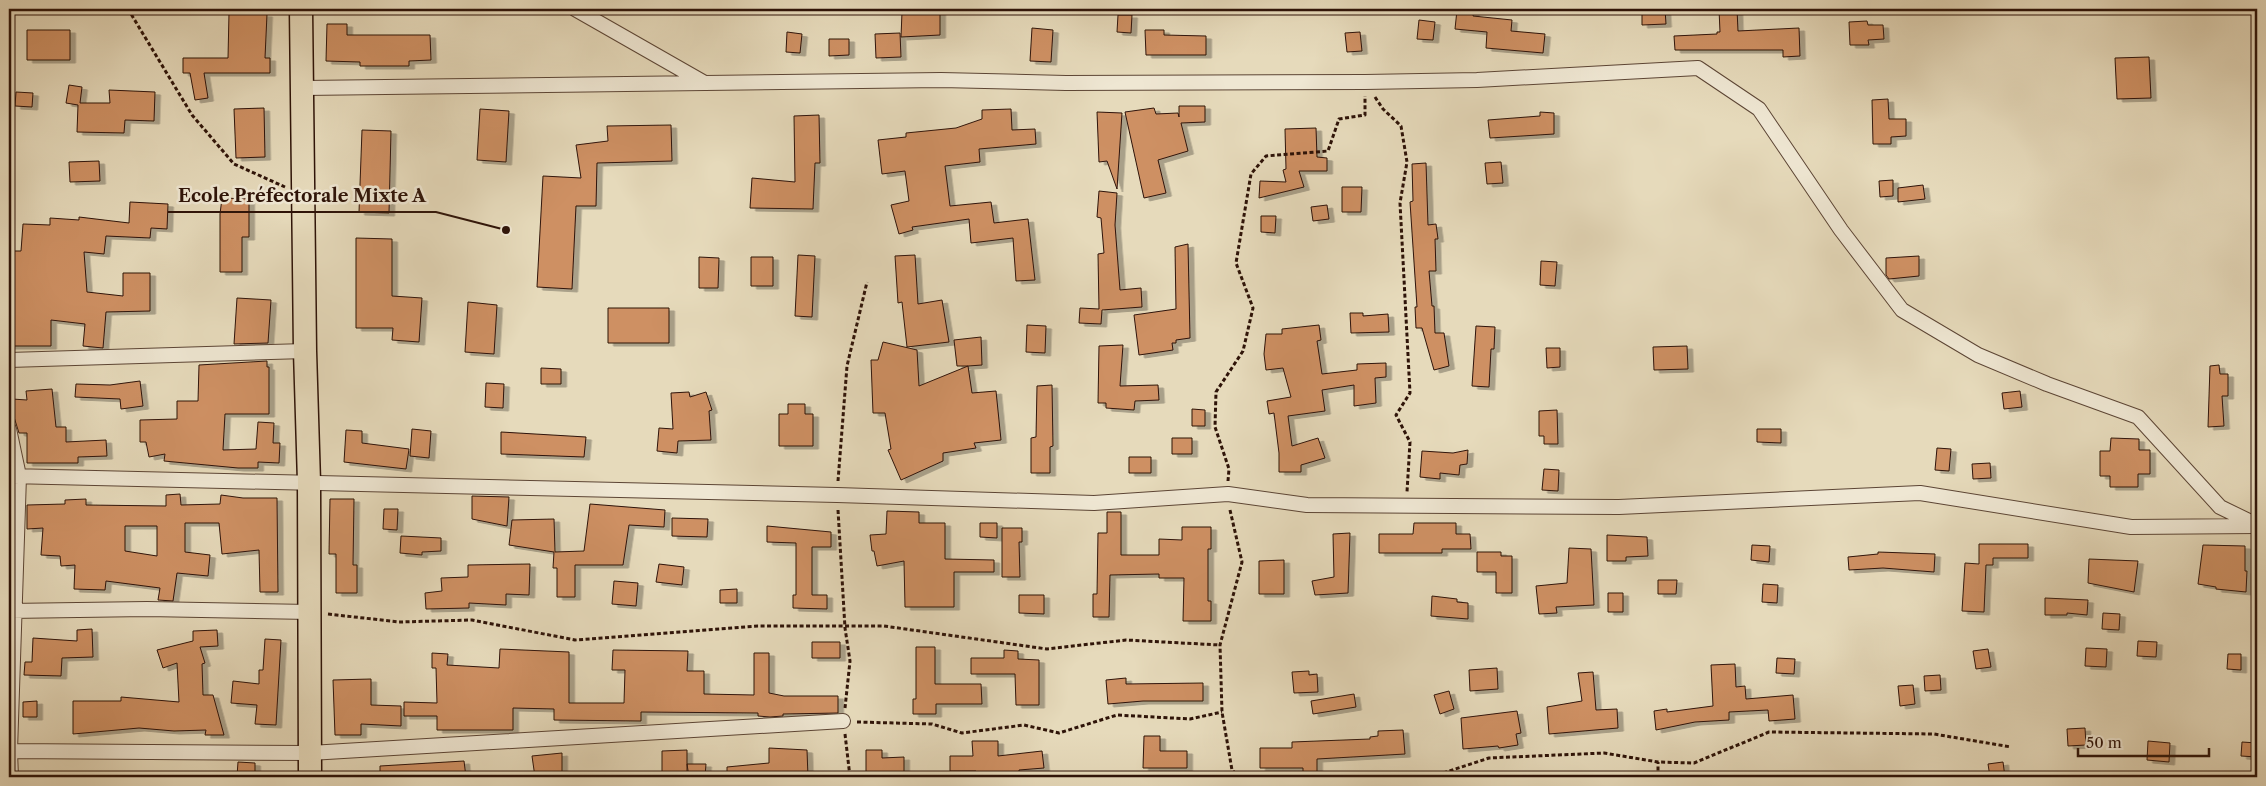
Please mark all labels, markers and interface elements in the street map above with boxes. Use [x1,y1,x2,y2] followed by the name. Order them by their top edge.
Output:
[168,179,436,212] callout: Ecole Préfectorale Mixte A
[178,185,427,207] text: Ecole Préfectorale Mixte A
[2078,726,2210,758] scale bar
[2086,733,2122,752] text: 50 m

